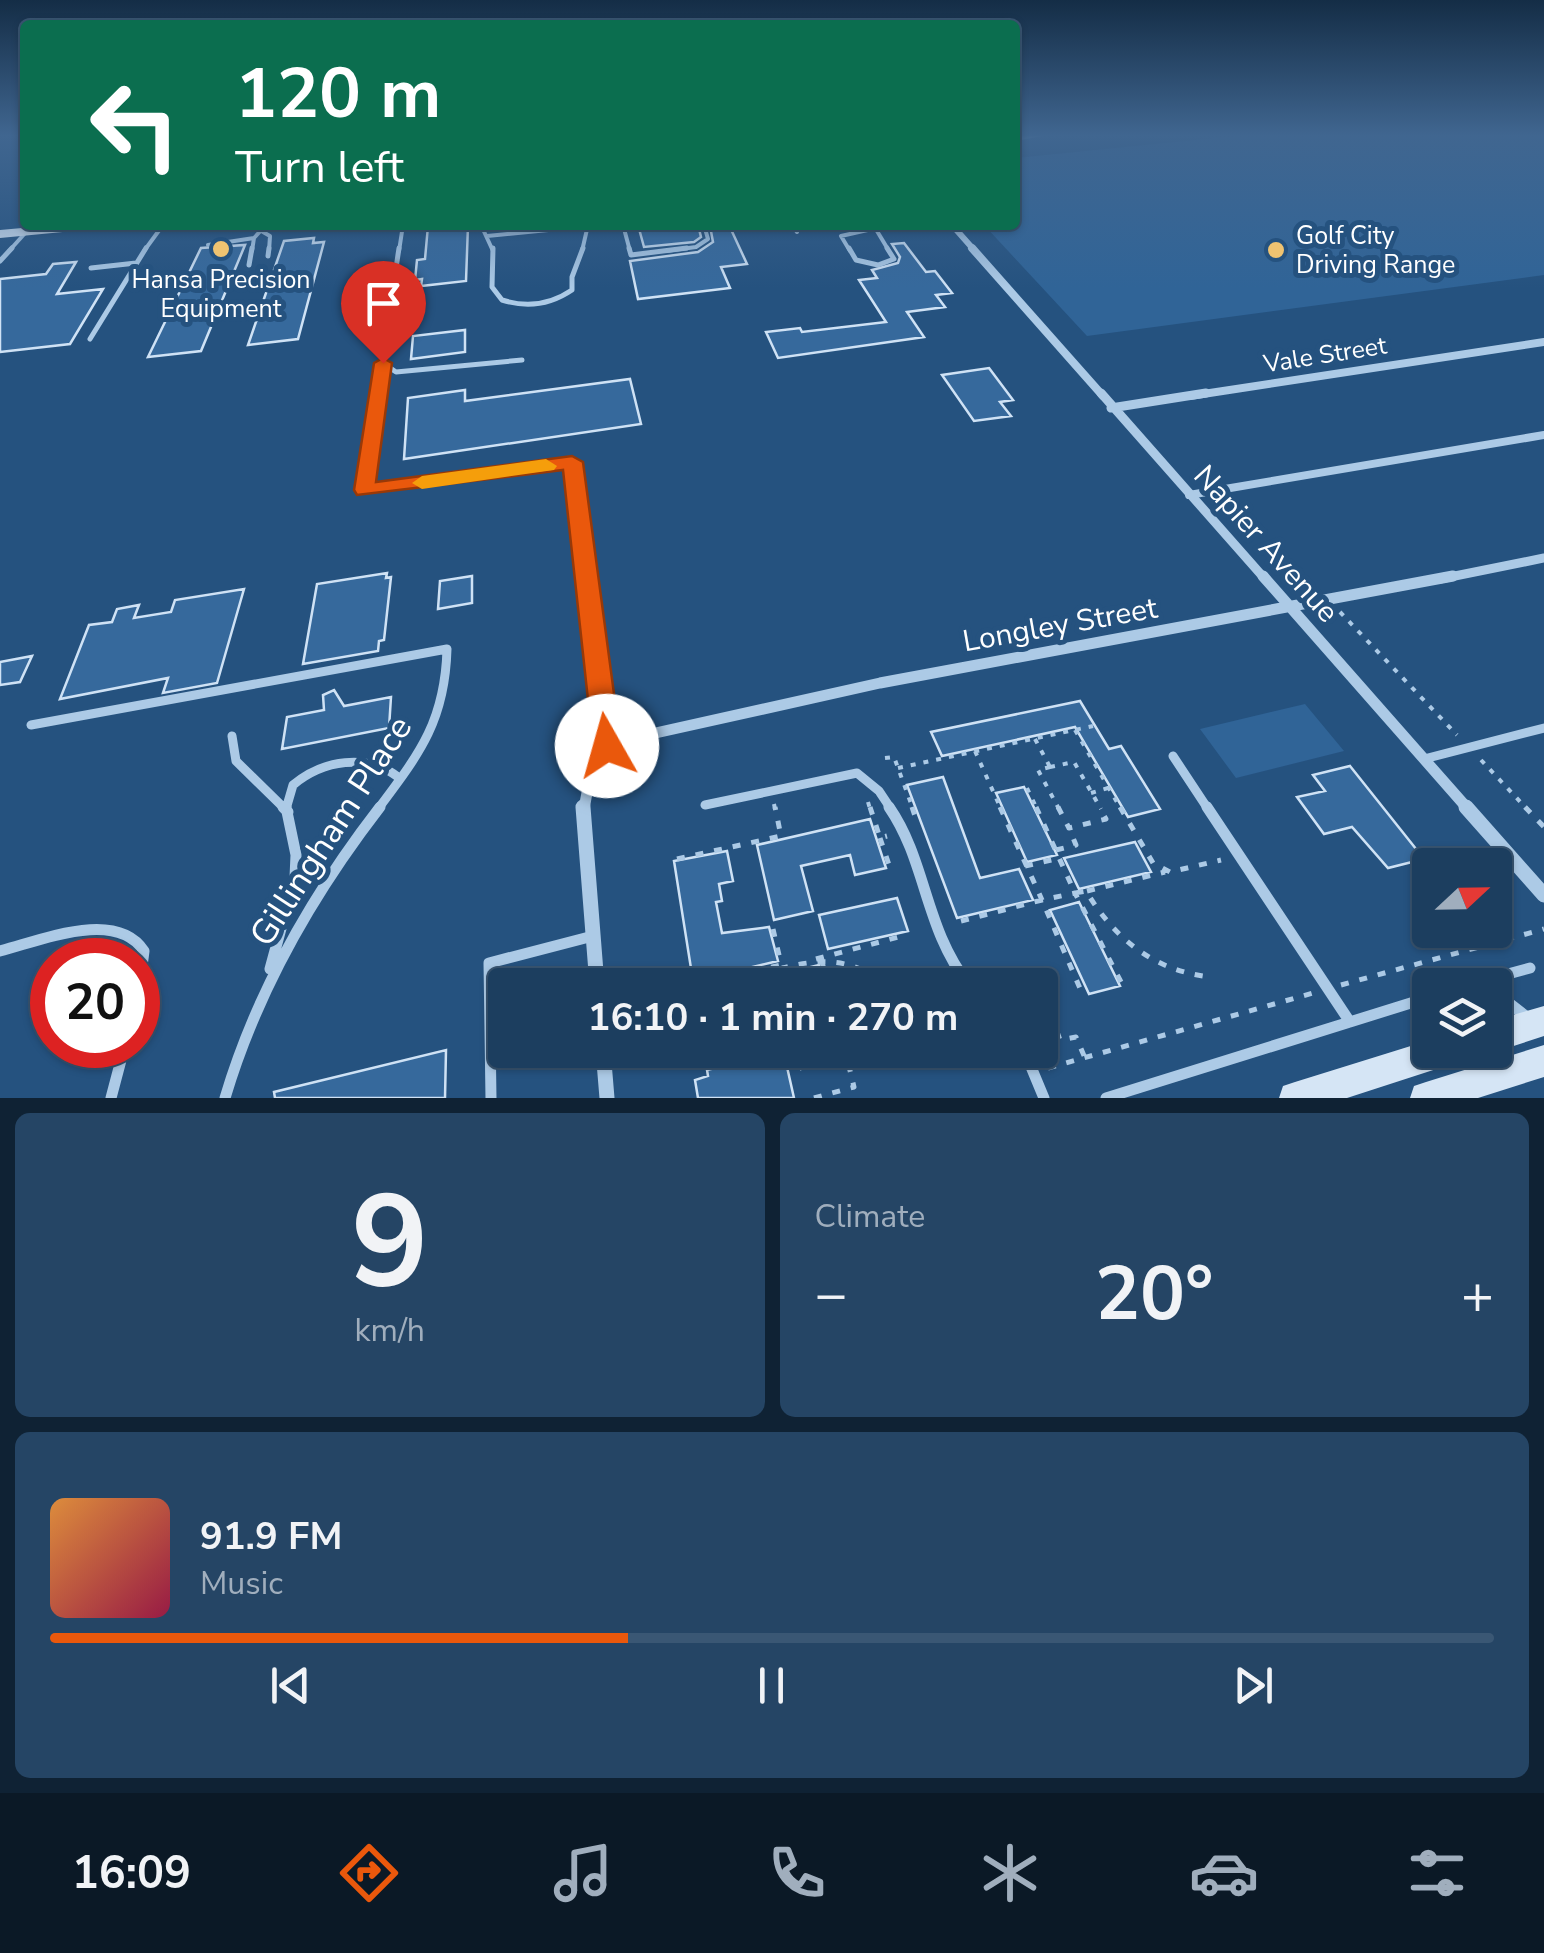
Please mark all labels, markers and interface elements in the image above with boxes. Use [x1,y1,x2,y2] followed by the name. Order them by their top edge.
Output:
[235,46,441,142] text: 120 m
[70,60,200,190] icon: left
[235,137,404,198] text: Turn left
[1296,219,1455,282] place label: Golf City Driving Range
[210,238,232,260] marker: Hansa Precision Equipment
[1265,239,1287,261] marker: Golf City Driving Range
[341,261,426,364] pin
[131,263,311,326] place label: Hansa Precision Equipment
[356,276,411,331] icon: arrive
[1260,328,1389,382] street label: Vale Street
[1184,456,1348,632] street label: Napier Avenue
[959,588,1161,662] street label: Longley Street
[555,694,659,798] position arrow
[239,707,423,955] street label: Gillingham Place
[1412,848,1512,948] north arrow
[1412,848,1512,1068] map controls
[30,938,160,1068] speed limit sign: 20
[1412,968,1512,1068] button: layers
[588,992,958,1043] text: 16:10 · 1 min · 270 m
[351,1155,429,1332] text: 9
[815,1195,925,1238] text: Climate
[1095,1243,1213,1345] text: 20°
[815,1257,848,1332] text: −
[1461,1257,1494,1332] text: +
[354,1309,425,1352] text: km/h
[200,1511,342,1562] text: 91.9 FM
[200,1562,283,1605] text: Music
[263,1658,318,1713] icon: previous
[744,1658,799,1713] icon: pause
[1226,1658,1281,1713] icon: next
[334,1838,404,1908] icon: directions
[548,1838,618,1908] icon: music
[762,1838,832,1908] icon: phone
[975,1838,1045,1908] icon: climate
[1189,1838,1259,1908] icon: car
[1402,1838,1472,1908] icon: filters
[72,1843,191,1904] text: 16:09

